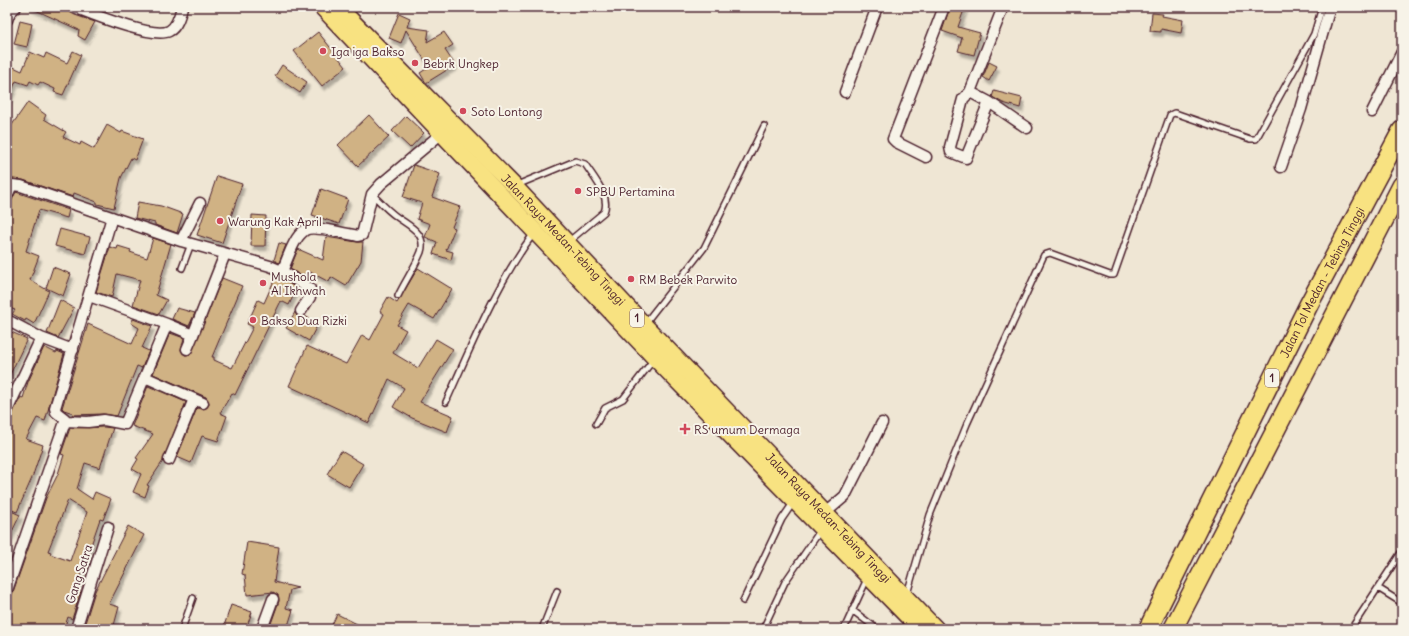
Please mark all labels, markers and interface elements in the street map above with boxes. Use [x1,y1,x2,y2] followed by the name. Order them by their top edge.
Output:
[331,44,405,59] place label: Iga iga Bakso
[318,46,328,56] marker: Iga iga Bakso
[423,56,499,71] place label: Bebrk Ungkep
[410,58,420,68] marker: Bebrk Ungkep
[471,104,542,119] place label: Soto Lontong
[458,106,468,116] marker: Soto Lontong
[499,171,629,308] street label: Jalan Raya Medan-Tebing Tinggi
[586,184,675,199] place label: SPBU Pertamina
[573,186,583,196] marker: SPBU Pertamina
[1276,204,1367,360] street label: Jalan Tol Medan - Tebing Tinggi
[228,214,322,229] place label: Warung Kak April
[215,216,225,226] marker: Warung Kak April
[271,269,326,298] place label: Mushola Al Ikhwah
[639,272,737,287] place label: RM Bebek Parwito
[626,274,636,284] marker: RM Bebek Parwito
[258,278,268,288] marker: Mushola Al Ikhwah
[630,309,644,327] road number: 1
[261,313,347,328] place label: Bakso Dua Rizki
[248,315,258,325] marker: Bakso Dua Rizki
[1265,369,1279,387] road number: 1
[694,422,800,437] place label: RS umum Dermaga
[679,423,691,435] marker: RS umum Dermaga
[763,449,895,585] street label: Jalan Raya Medan-Tebing Tinggi
[62,542,96,605] street label: Gang Satra

